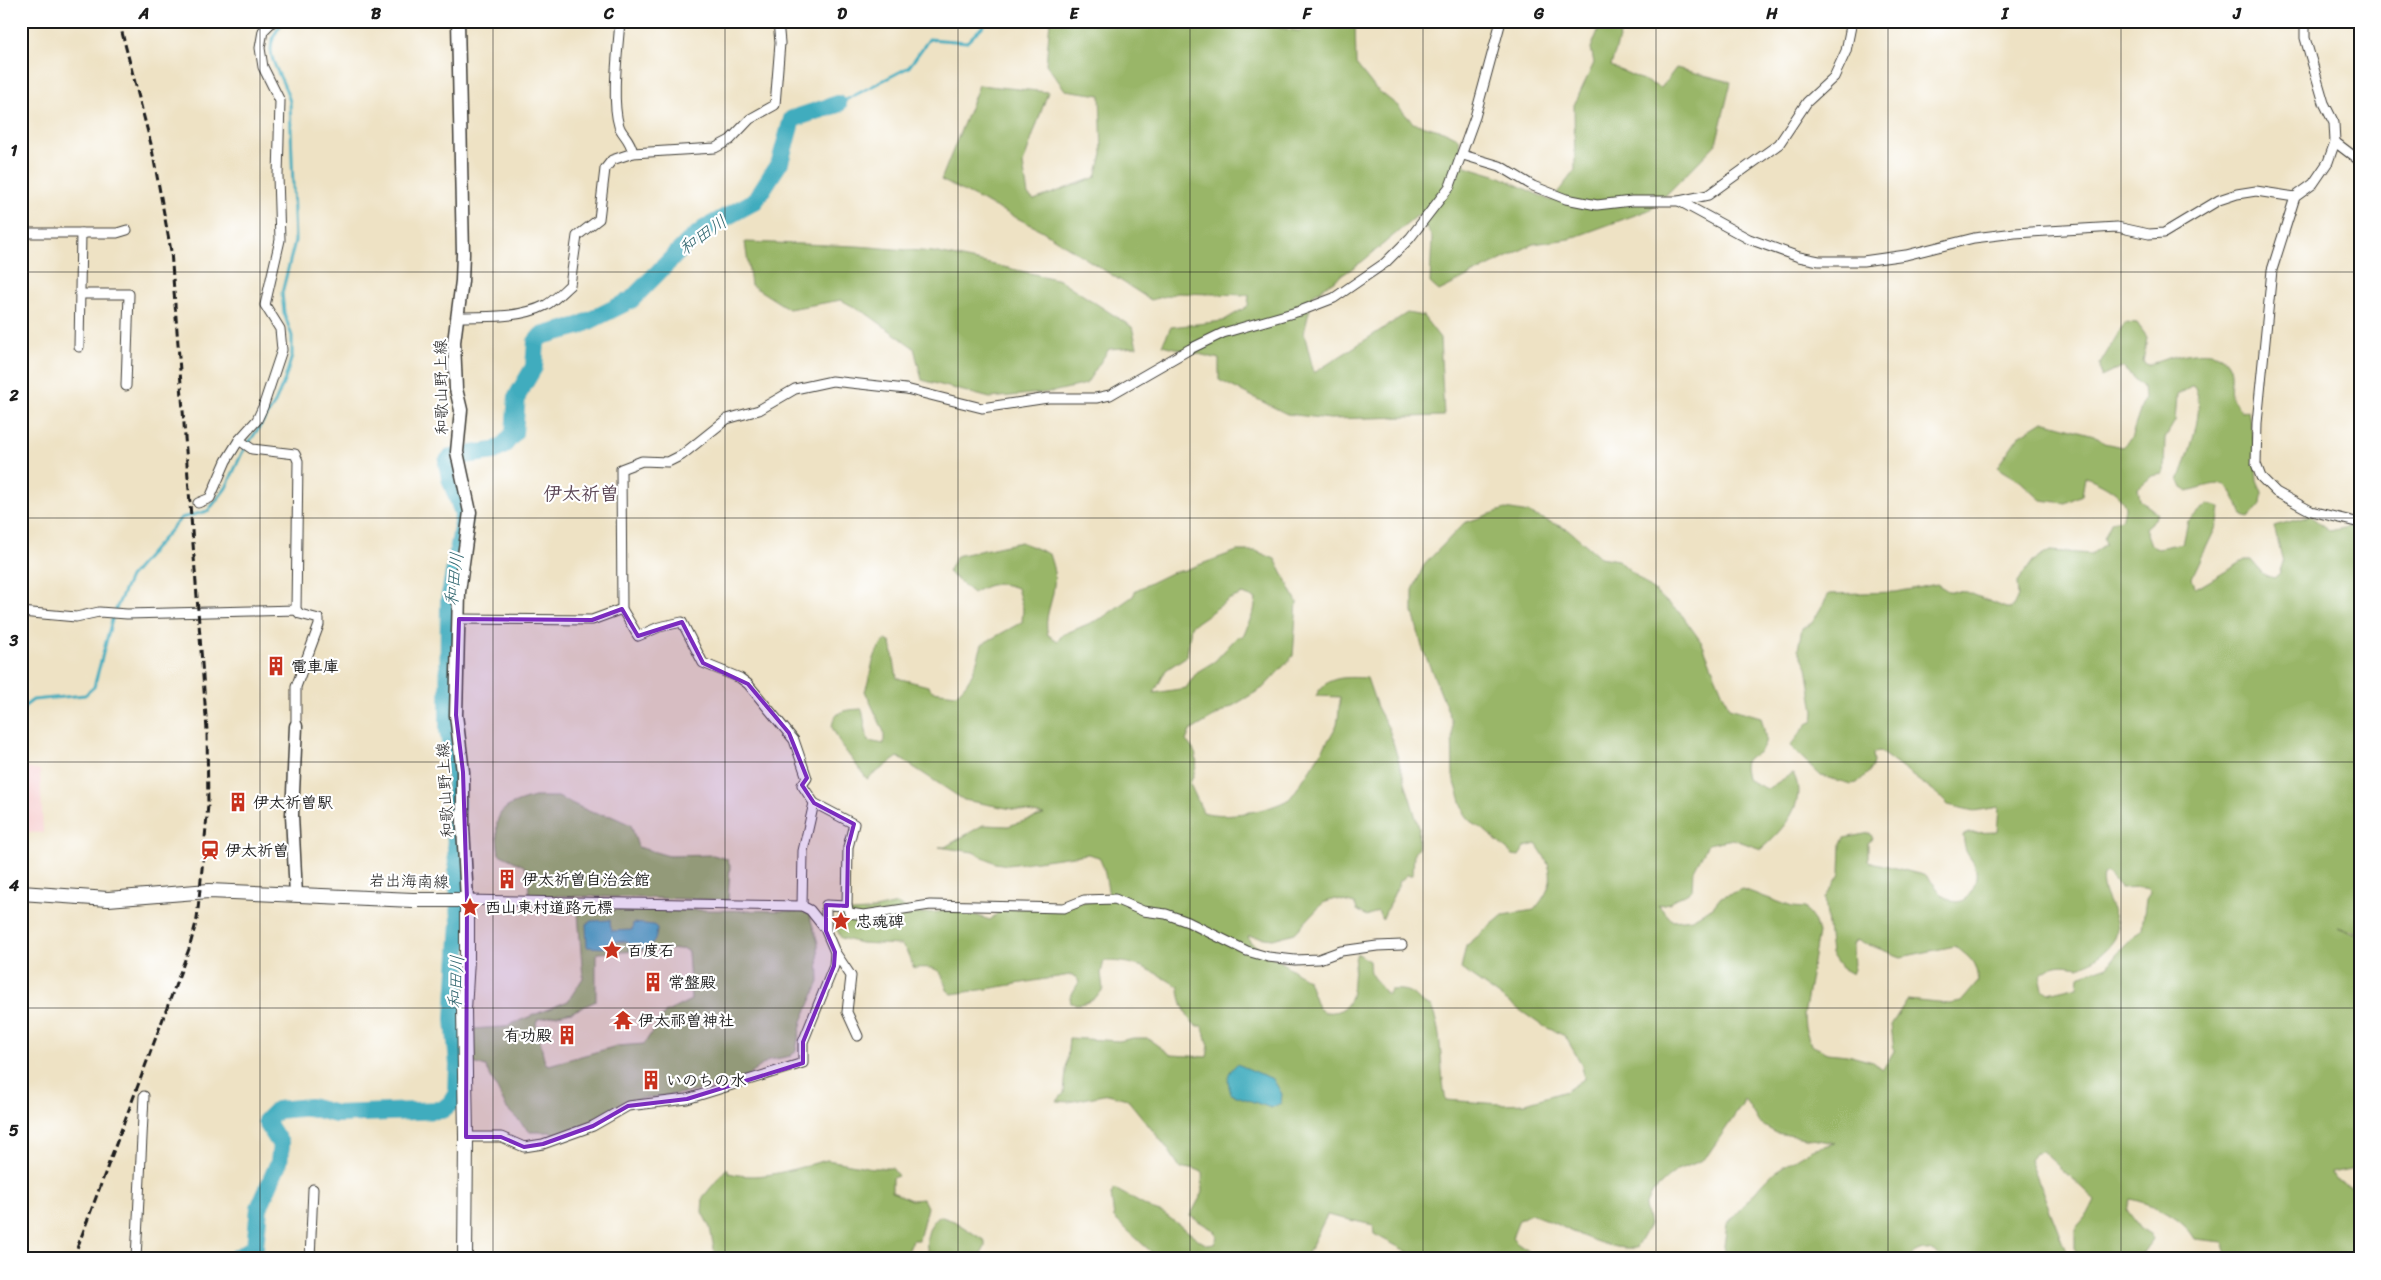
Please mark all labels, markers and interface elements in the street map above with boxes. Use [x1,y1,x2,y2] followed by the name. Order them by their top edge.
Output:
[138,0,149,28] text: A
[371,0,382,28] text: B
[603,0,615,28] text: C
[837,0,847,28] text: D
[1070,0,1080,28] text: E
[1302,0,1313,28] text: F
[1533,0,1545,28] text: G
[1765,0,1778,28] text: H
[2001,0,2010,28] text: I
[2232,0,2242,28] text: J
[11,136,18,165] text: 1
[672,206,734,264] water label: 和田川
[426,339,456,435] street label: 和歌山野上線
[8,381,19,410] text: 2
[543,477,619,510] district label: 伊太祈曽
[435,550,473,608] water label: 和田川
[9,626,19,655] text: 3
[291,652,339,681] place label: 電車庫
[265,655,287,677] building icon: 電車庫
[428,741,462,839] street label: 和歌山野上線
[253,788,333,817] place label: 伊太祈曽駅
[227,791,249,813] building icon: 伊太祈曽駅
[225,836,289,865] place label: 伊太祈曽
[199,839,221,861] station icon: 伊太祈曽
[522,865,650,894] place label: 伊太祈曽自治会館
[369,866,449,896] street label: 岩出海南線
[496,868,518,890] building icon: 伊太祈曽自治会館
[8,871,19,900] text: 4
[485,893,613,922] place label: 西山東村道路元標
[459,896,481,918] place icon: 西山東村道路元標
[856,907,904,936] place label: 忠魂碑
[830,910,852,932] place icon: 忠魂碑
[627,936,675,965] place label: 百度石
[601,939,623,961] place icon: 百度石
[439,954,473,1010] water label: 和田川
[668,968,716,997] place label: 常盤殿
[642,971,664,993] building icon: 常盤殿
[638,1006,734,1035] place label: 伊太祁曽神社
[612,1009,634,1031] temple icon: 伊太祁曽神社
[504,1021,552,1050] place label: 有功殿
[556,1024,578,1046] building icon: 有功殿
[666,1066,747,1095] place label: いのちの水
[640,1069,662,1091] building icon: いのちの水
[9,1116,19,1145] text: 5

